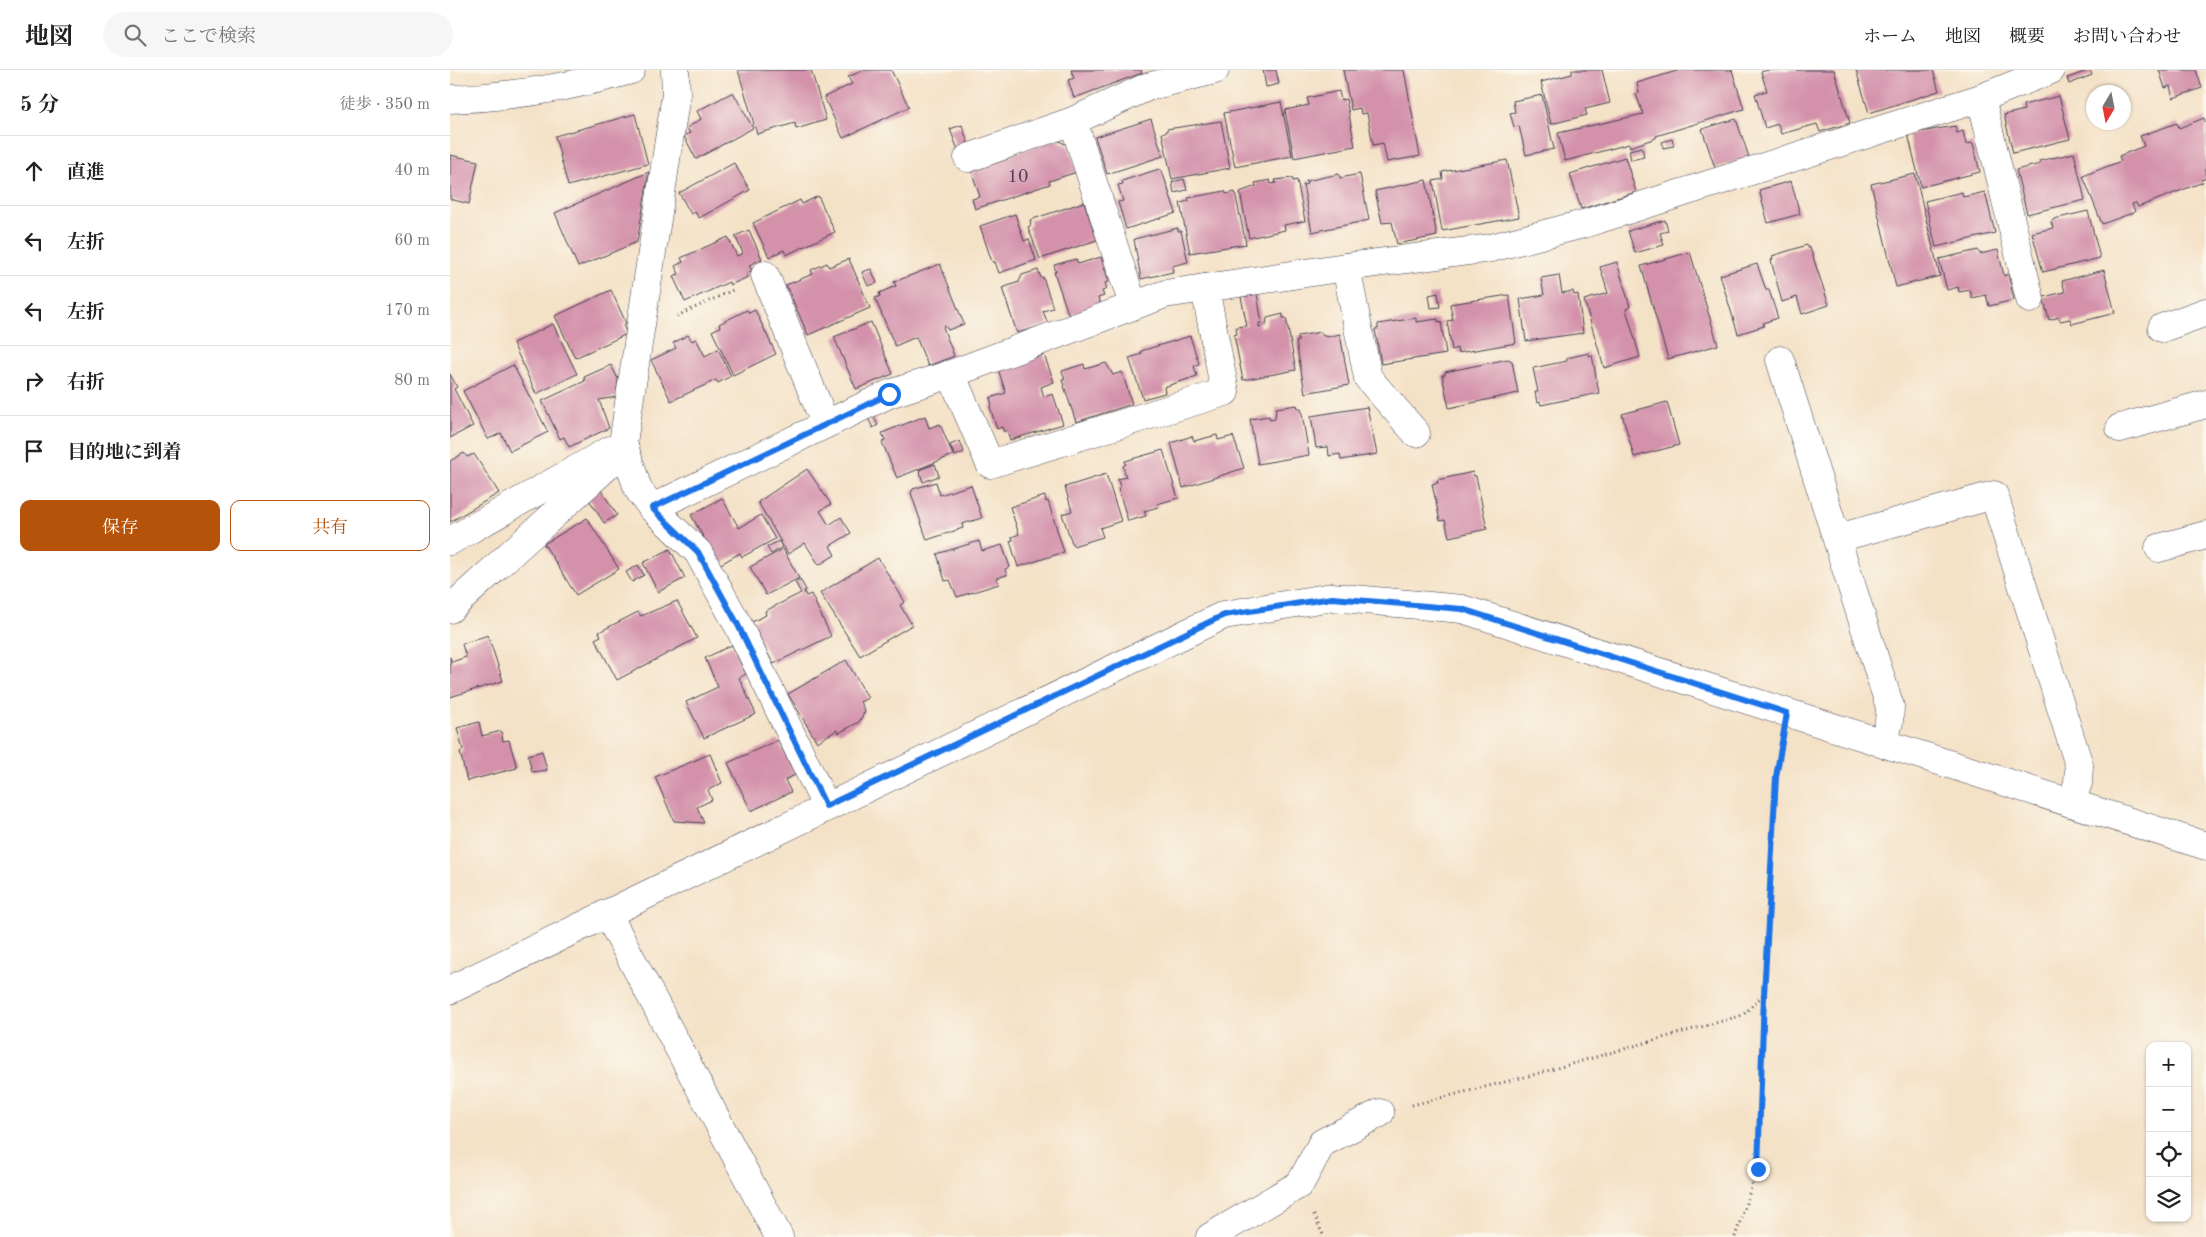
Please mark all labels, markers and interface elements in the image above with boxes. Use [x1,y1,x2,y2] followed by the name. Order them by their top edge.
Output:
[103,12,453,57] search box
[121,21,149,49] icon: search
[25,26,73,50] text: 地図
[161,28,256,47] text: ここで検索
[1863,28,1917,46] text: ホーム
[1945,28,1981,46] text: 地図
[2009,28,2045,46] text: 概要
[2073,28,2181,46] text: お問い合わせ
[2086,85,2131,130] north arrow
[20,95,59,116] text: 5 分
[340,97,430,113] text: 徒歩 · 350 m
[20,157,48,185] icon: ahead
[394,163,430,179] text: 40 m
[67,164,105,183] text: 直進
[1008,168,1028,186] house number: 10
[20,227,48,255] icon: left
[394,233,430,249] text: 60 m
[67,234,105,253] text: 左折
[20,297,48,325] icon: left
[385,303,430,319] text: 170 m
[67,304,105,323] text: 左折
[20,367,48,395] icon: right
[394,373,430,389] text: 80 m
[67,374,105,393] text: 右折
[878,383,901,406] route start
[20,437,48,465] icon: arrive
[67,444,181,463] text: 目的地に到着
[20,500,220,551] button: 保存
[230,500,430,551] button: 共有
[2146,1042,2191,1222] map controls
[2146,1042,2191,1087] button: +
[2146,1087,2191,1132] button: −
[2146,1132,2191,1177] button: locate
[1747,1158,1770,1181] route end
[2146,1177,2191,1222] button: layers

